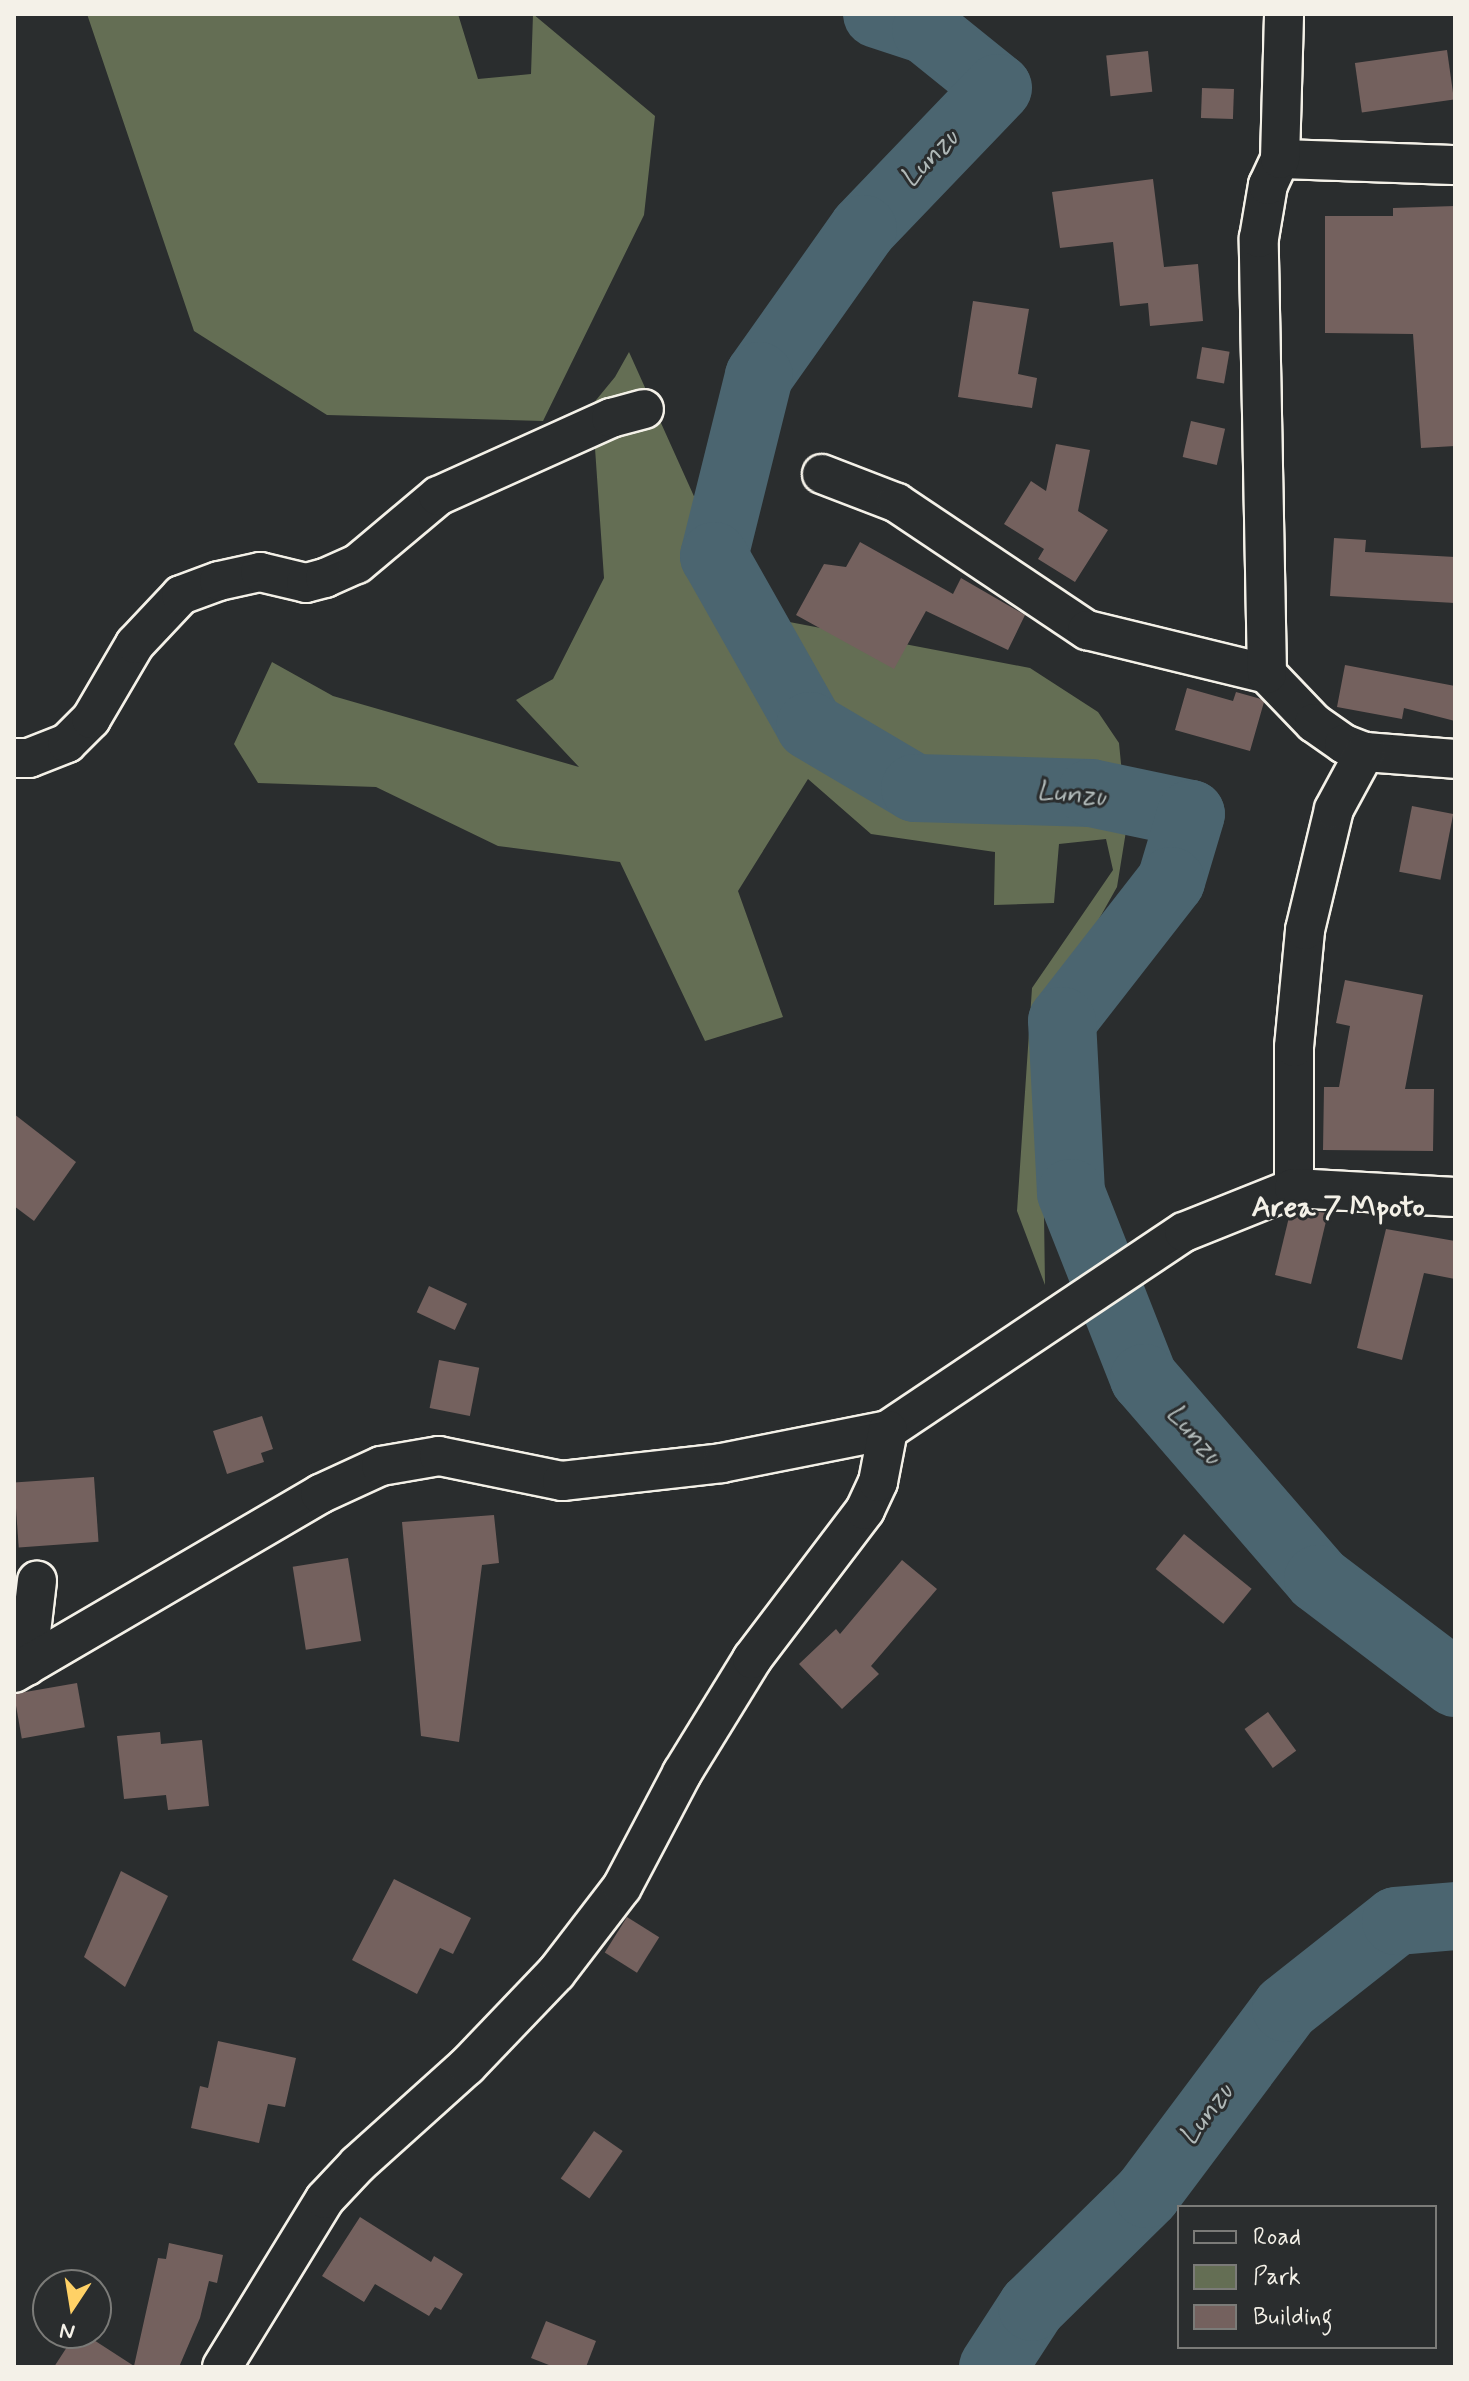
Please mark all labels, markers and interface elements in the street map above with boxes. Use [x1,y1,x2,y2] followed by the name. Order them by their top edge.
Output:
[894,122,966,196] water label: Lunzu
[1035,775,1107,815] water label: Lunzu
[1251,1190,1425,1226] district label: Area 7 Mpoto
[1158,1398,1228,1472] water label: Lunzu
[1173,2077,1241,2153] water label: Lunzu
[1177,2205,1437,2349] legend
[1253,2222,1301,2253] text: Road
[1253,2262,1301,2293] text: Park
[32,2269,112,2349] north arrow
[1253,2302,1333,2333] text: Building
[57,2315,78,2346] text: N

